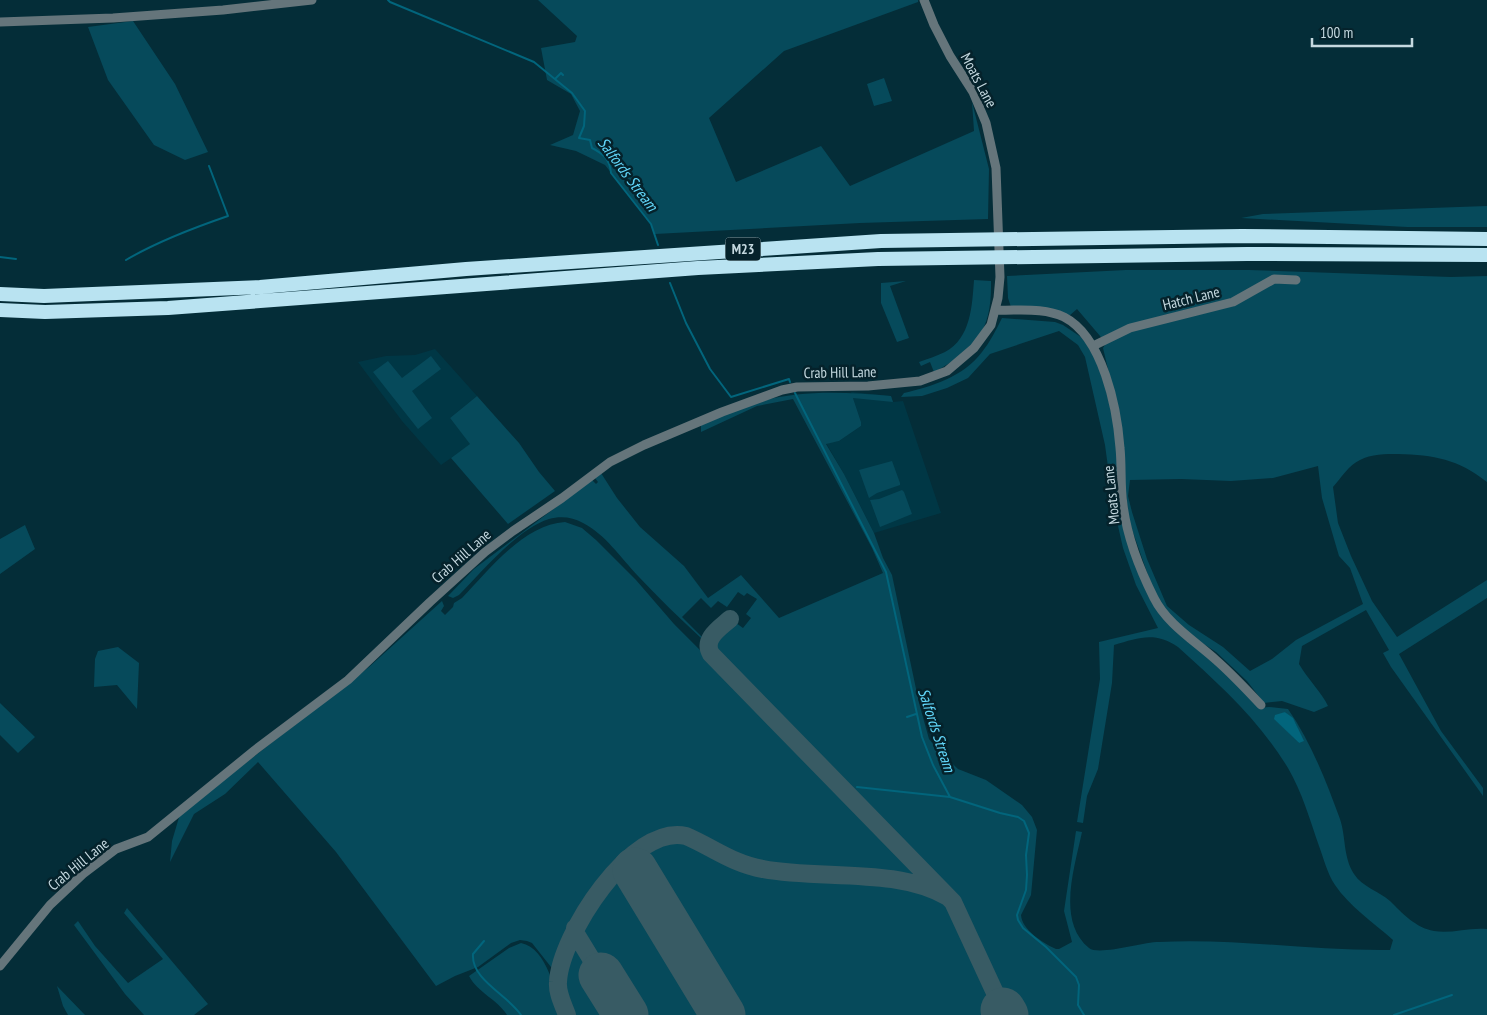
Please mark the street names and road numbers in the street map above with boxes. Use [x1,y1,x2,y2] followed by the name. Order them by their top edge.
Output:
[957,49,1001,111] street label: Moats Lane
[726,238,760,260] road number: M23
[1161,282,1221,314] street label: Hatch Lane
[803,362,877,382] street label: Crab Hill Lane
[1098,465,1124,525] street label: Moats Lane
[427,525,495,587] street label: Crab Hill Lane
[44,834,112,894] street label: Crab Hill Lane

